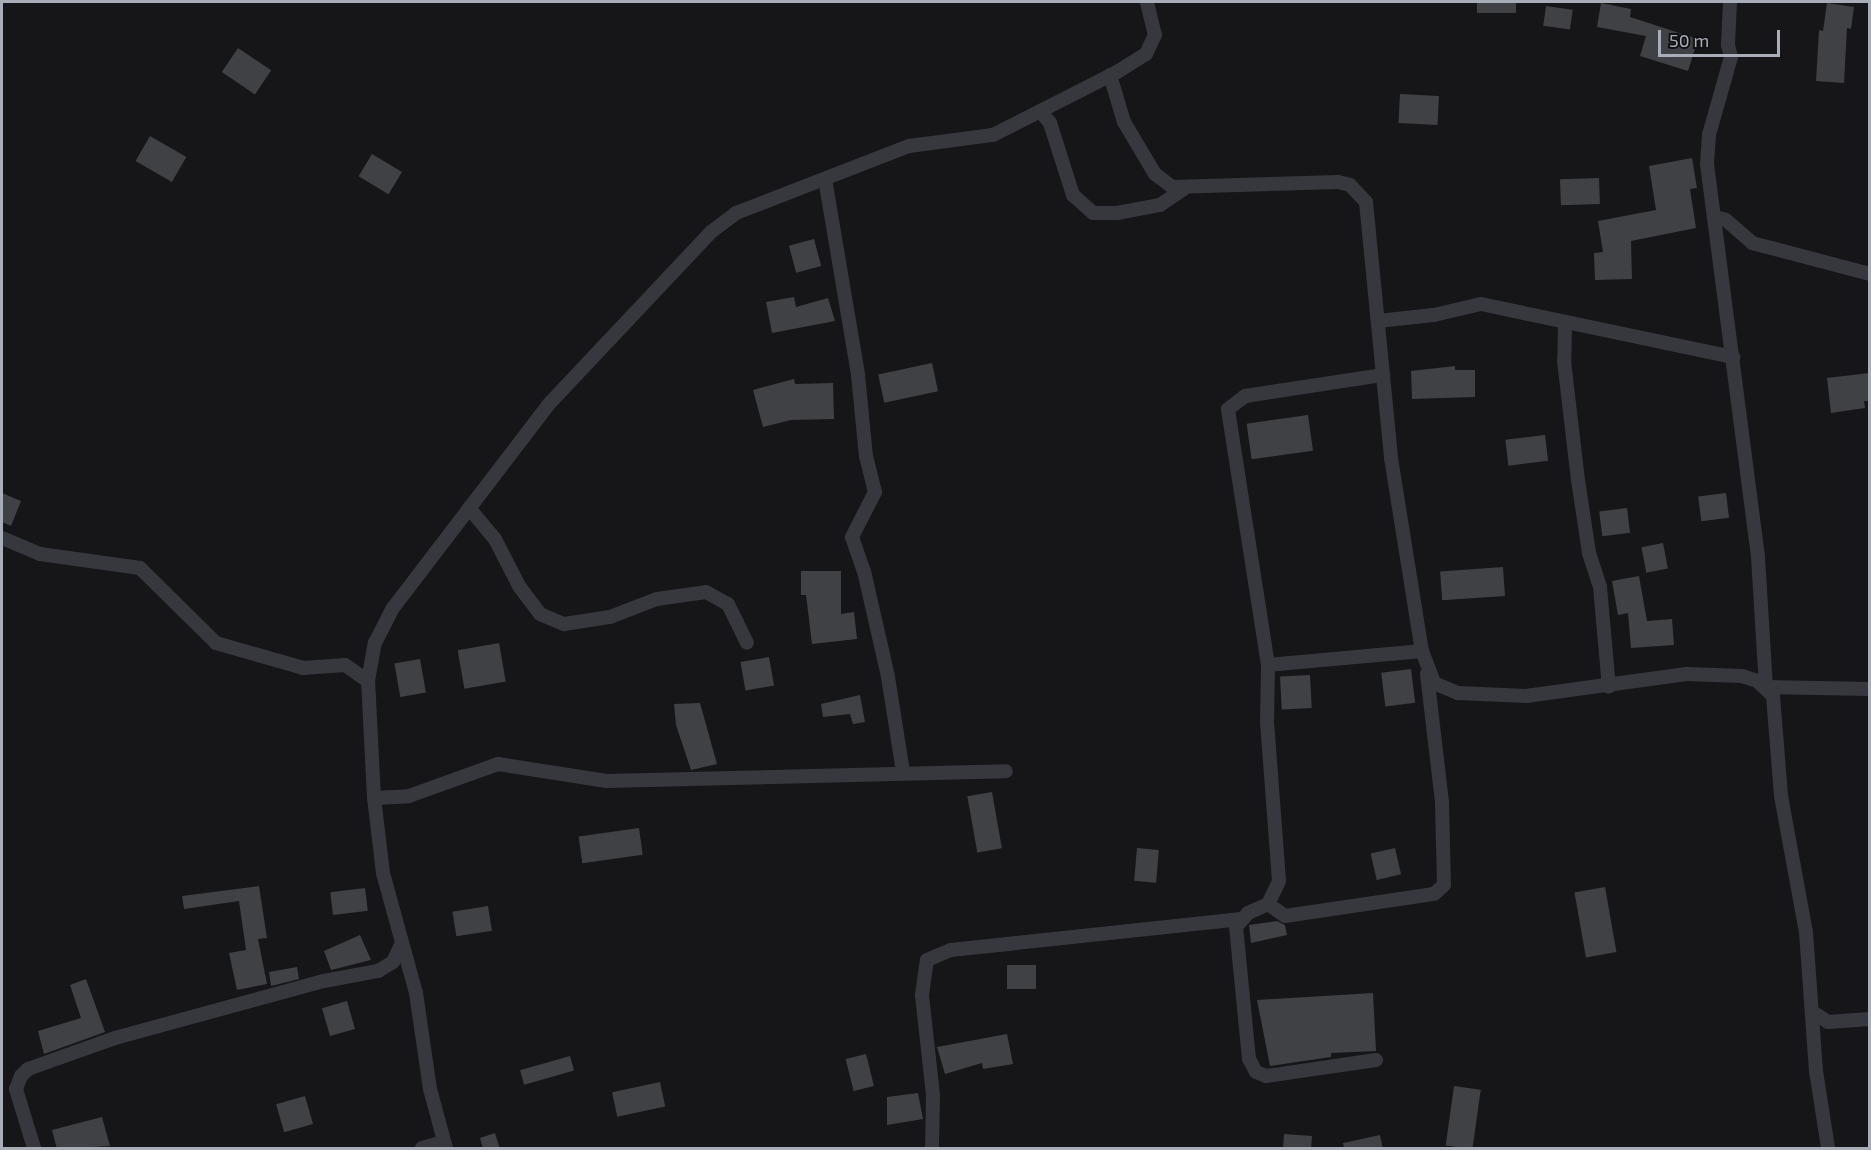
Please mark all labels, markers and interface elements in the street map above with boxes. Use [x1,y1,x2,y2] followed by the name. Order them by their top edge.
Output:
[1661,18,1782,56] scale bar
[1669,29,1709,51] text: 50 m

